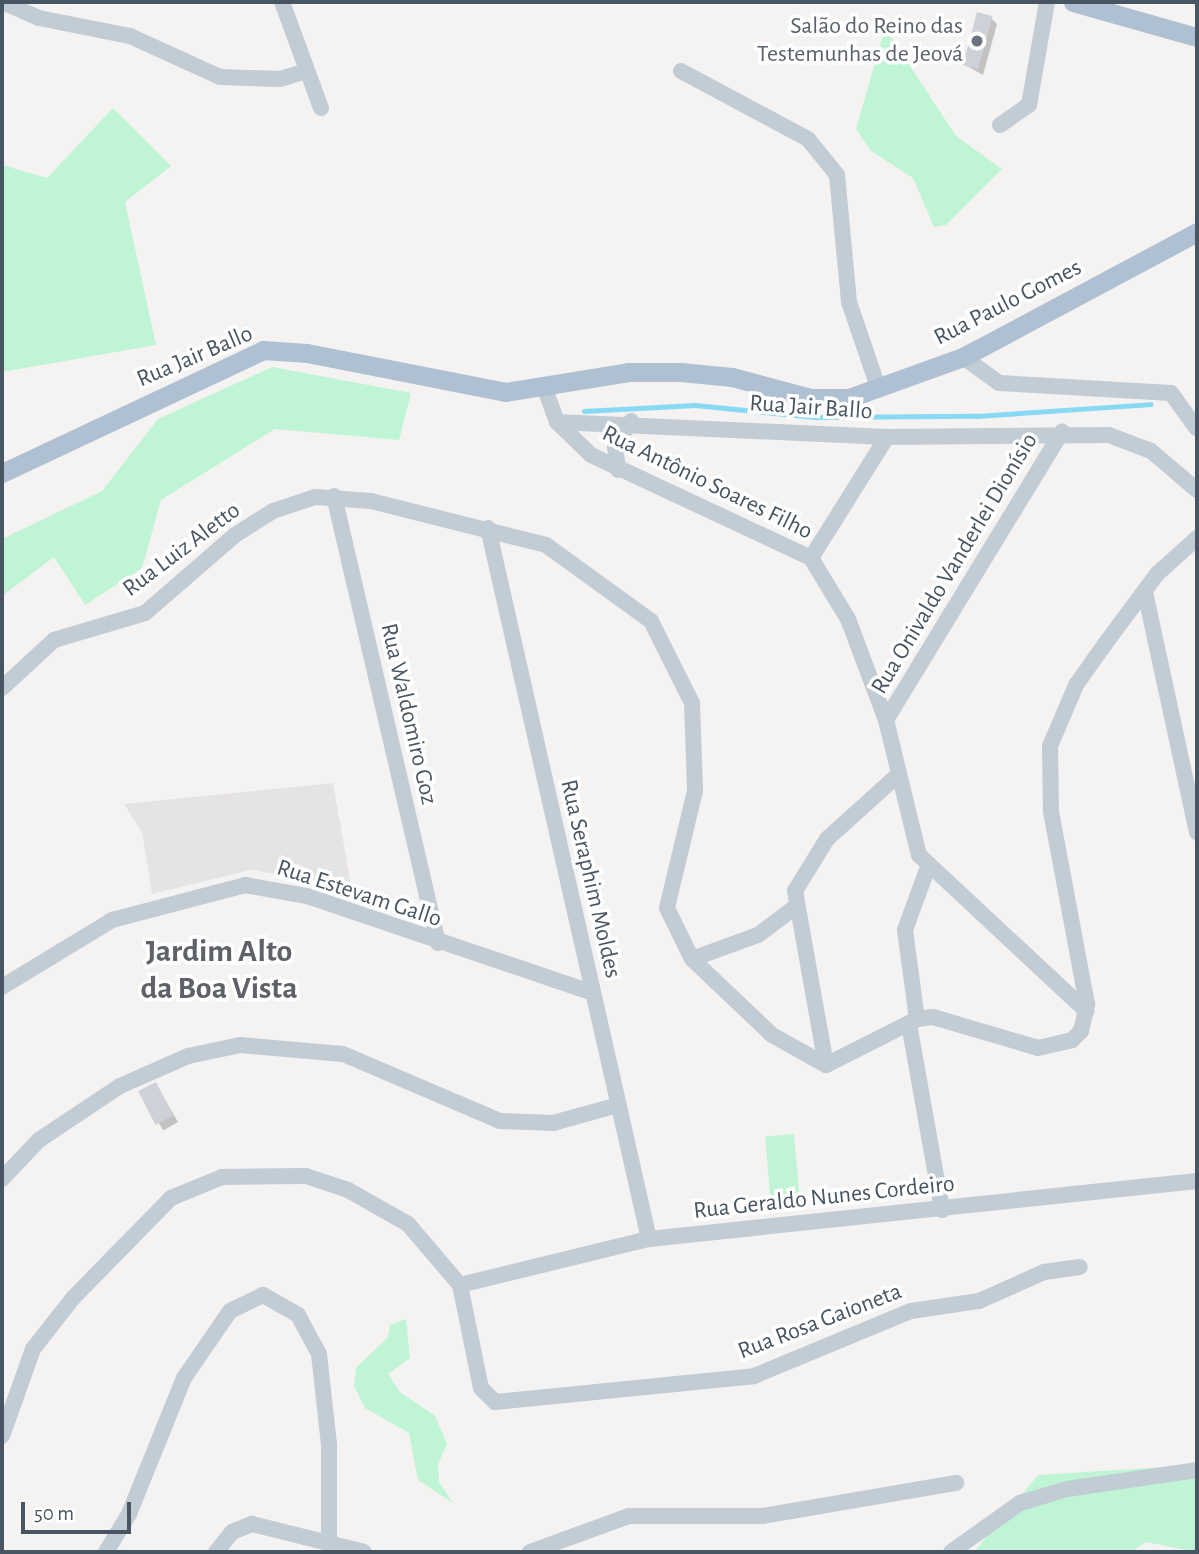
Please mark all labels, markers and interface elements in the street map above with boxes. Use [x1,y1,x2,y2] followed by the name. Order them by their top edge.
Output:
[757,13,963,69] place label: Salão do Reino das Testemunhas de Jeová
[969,33,985,49] marker: Salão do Reino das Testemunhas de Jeová
[929,253,1087,353] street label: Rua Paulo Gomes
[133,320,257,394] street label: Rua Jair Ballo
[748,389,874,427] street label: Rua Jair Ballo
[597,420,817,546] street label: Rua Antônio Soares Filho
[866,428,1044,700] street label: Rua Onivaldo Vanderlei Dionísio
[118,496,246,604] street label: Rua Luiz Aletto
[373,621,443,807] street label: Rua Waldomiro Goz
[553,777,627,981] street label: Rua Seraphim Moldes
[273,854,445,934] street label: Rua Estevam Gallo
[140,933,298,1008] district label: Jardim Alto da Boa Vista
[692,1170,956,1226] street label: Rua Geraldo Nunes Cordeiro
[734,1278,906,1366] street label: Rua Rosa Gaioneta
[24,1488,135,1532] scale bar
[34,1503,74,1524] text: 50 m

